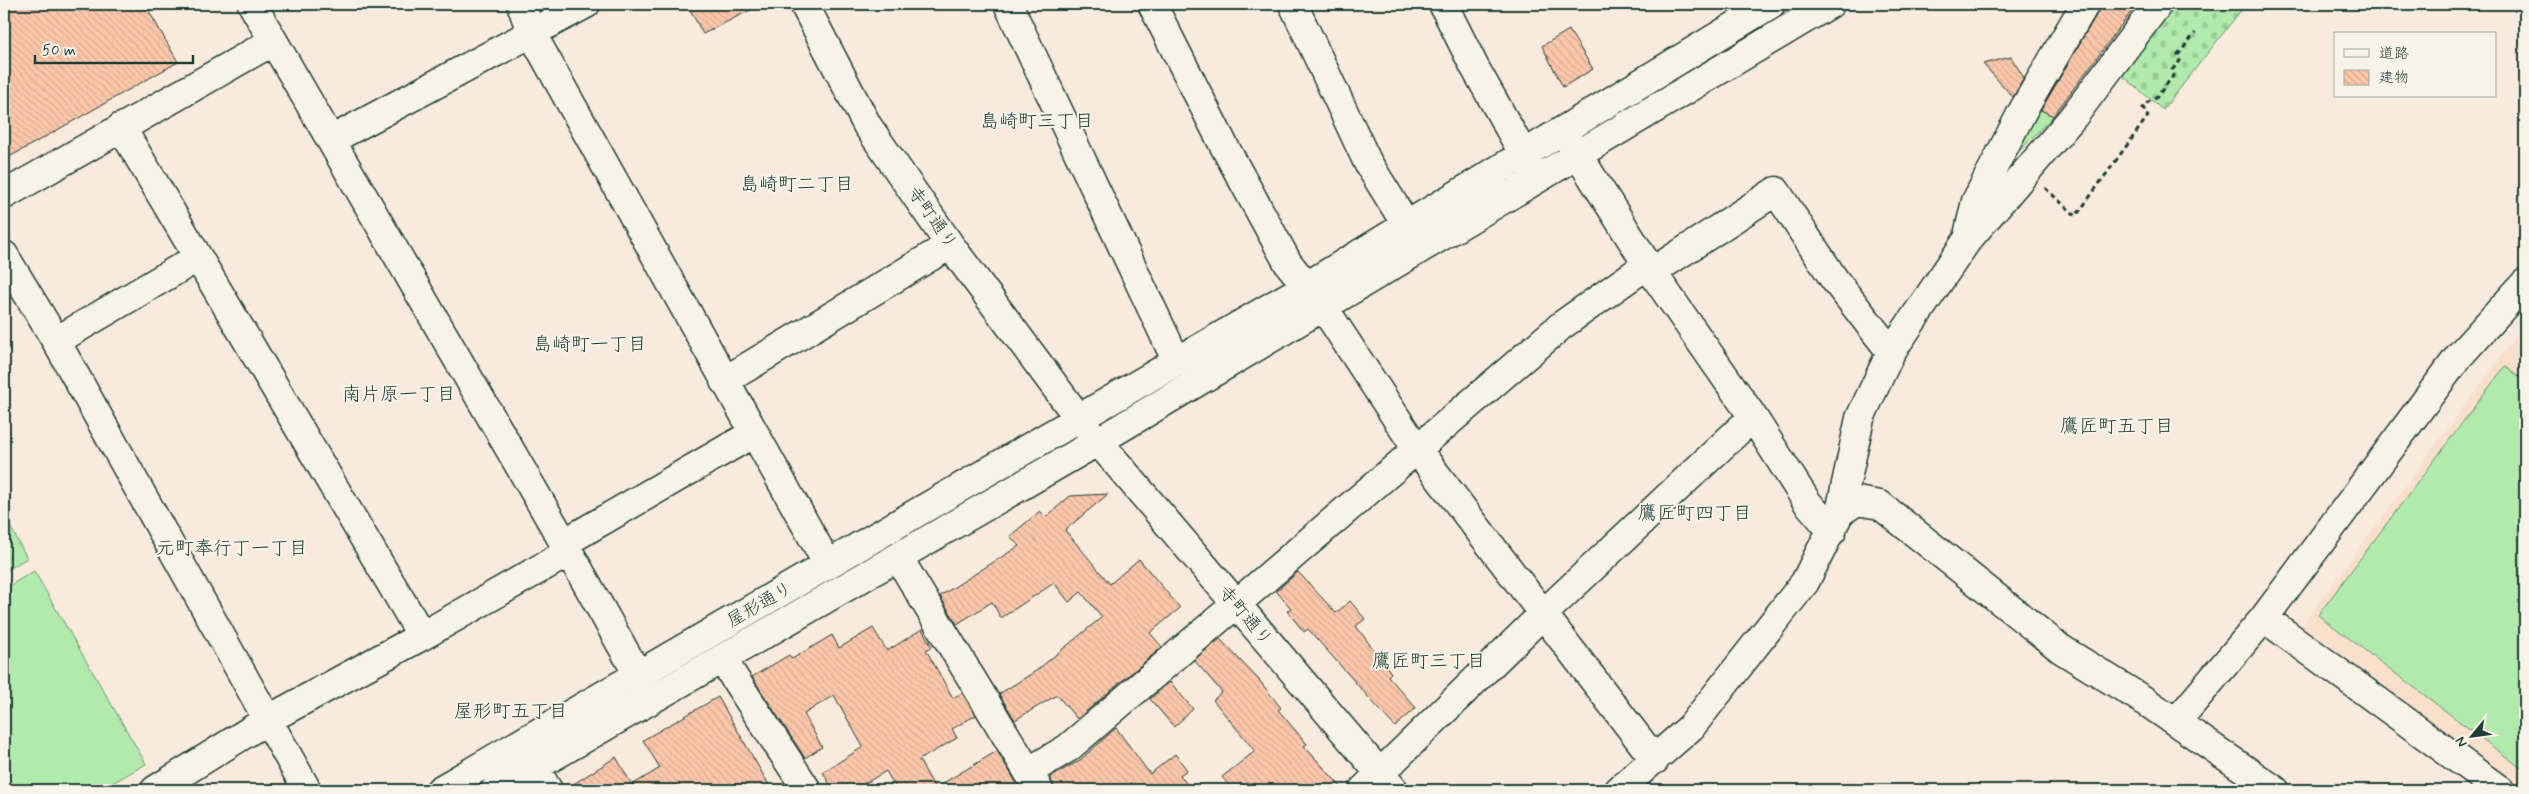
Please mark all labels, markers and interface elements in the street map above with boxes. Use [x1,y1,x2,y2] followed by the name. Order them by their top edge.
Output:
[35,32,192,64] scale bar
[2334,32,2496,98] legend
[42,41,76,61] text: 50 m
[2379,44,2409,64] text: 道路
[2379,68,2409,88] text: 建物
[980,109,1094,134] district label: 島崎町三丁目
[740,172,854,197] district label: 島崎町二丁目
[902,182,962,254] street label: 寺町通り
[533,332,647,357] district label: 島崎町一丁目
[342,382,456,407] district label: 南片原一丁目
[2060,414,2174,439] district label: 鷹匠町五丁目
[1638,501,1752,526] district label: 鷹匠町四丁目
[156,536,308,561] district label: 元町奉行丁一丁目
[723,577,797,633] street label: 屋形通り
[1213,581,1277,651] street label: 寺町通り
[1372,649,1486,674] district label: 鷹匠町三丁目
[454,699,568,724] district label: 屋形町五丁目
[2446,712,2496,762] north arrow
[2451,733,2472,750] text: N

